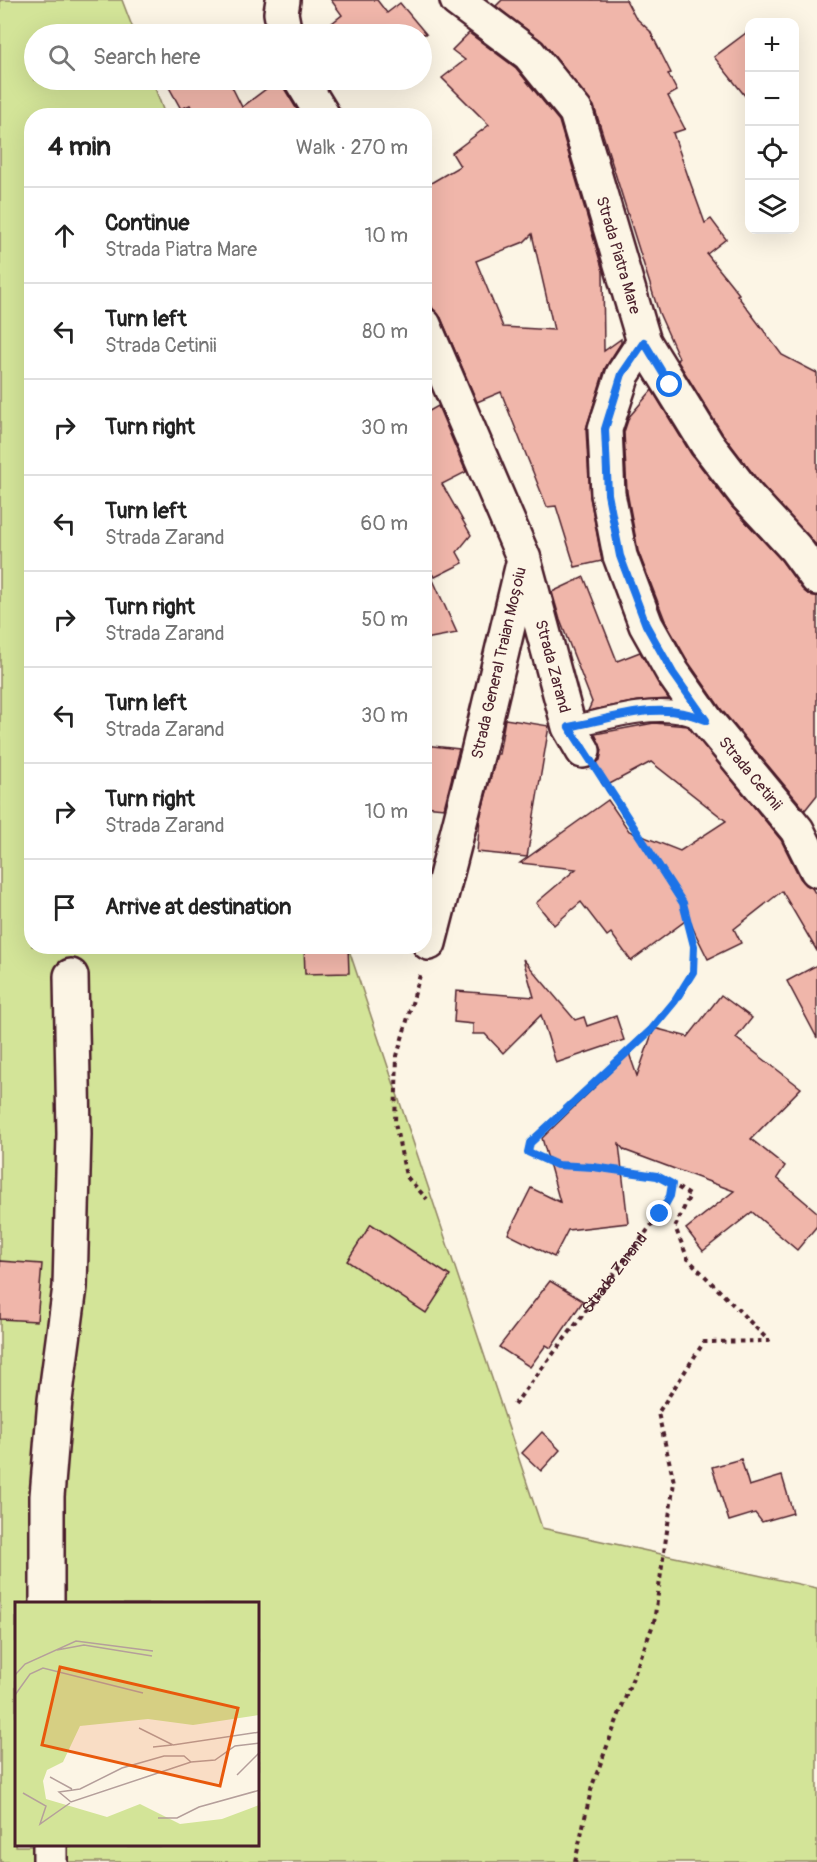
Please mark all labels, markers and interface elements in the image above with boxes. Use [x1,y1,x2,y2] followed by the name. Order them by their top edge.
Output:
[745,18,799,234] map controls
[745,18,799,72] button: +
[24,24,432,90] search box
[45,41,78,74] icon: search
[93,43,200,71] text: Search here
[745,72,799,126] button: −
[745,126,799,180] button: locate
[48,131,111,163] text: 4 min
[296,135,408,160] text: Walk · 270 m
[745,180,799,234] button: layers
[591,194,645,317] street label: Strada Piatra Mare
[105,209,189,237] text: Continue
[48,219,81,252] icon: ahead
[364,223,408,248] text: 10 m
[105,237,257,262] text: Strada Piatra Mare
[105,305,187,333] text: Turn left
[48,315,81,348] icon: left
[362,319,408,344] text: 80 m
[105,333,217,358] text: Strada Cetinii
[656,371,682,397] route start
[48,411,81,444] icon: right
[105,413,195,441] text: Turn right
[361,415,408,440] text: 30 m
[105,497,187,525] text: Turn left
[48,507,81,540] icon: left
[361,511,408,536] text: 60 m
[105,525,225,550] text: Strada Zarand
[467,565,531,761] street label: Strada General Traian Moșoiu
[105,593,195,621] text: Turn right
[48,603,81,636] icon: right
[361,607,408,632] text: 50 m
[530,618,575,715] street label: Strada Zarand
[105,621,225,646] text: Strada Zarand
[105,689,187,717] text: Turn left
[48,699,81,732] icon: left
[361,703,408,728] text: 30 m
[105,717,225,742] text: Strada Zarand
[714,733,787,814] street label: Strada Cetinii
[105,785,195,813] text: Turn right
[48,795,81,828] icon: right
[364,799,408,824] text: 10 m
[105,813,225,838] text: Strada Zarand
[48,891,81,924] icon: arrive
[105,893,291,921] text: Arrive at destination
[646,1200,672,1226] route end
[578,1229,652,1317] street label: Strada Zarand
[15,1602,260,1847] inset map

